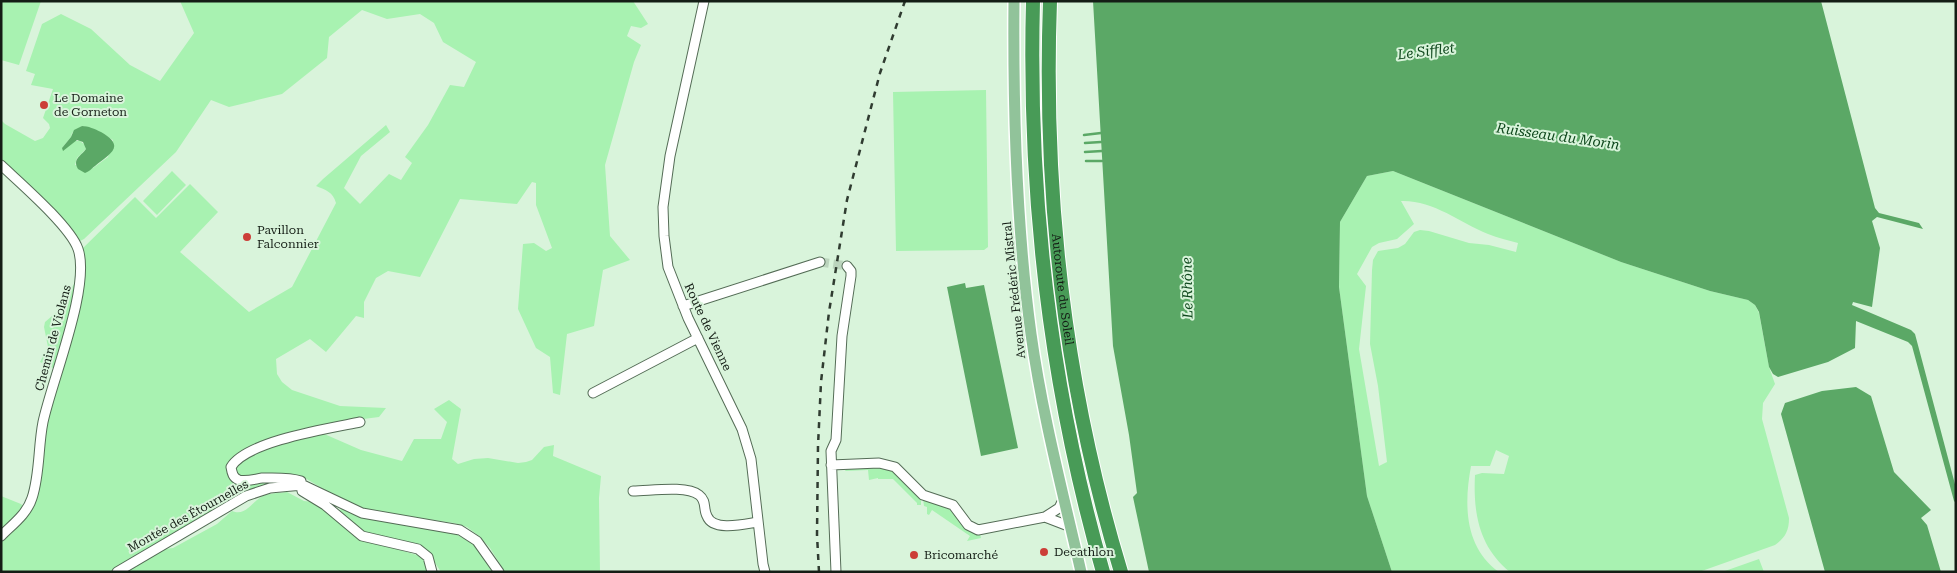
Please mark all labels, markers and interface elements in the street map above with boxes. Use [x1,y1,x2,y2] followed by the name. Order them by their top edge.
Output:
[1395,39,1456,63] water label: Le Sifflet
[54,91,127,119] place label: Le Domaine de Gorneton
[38,99,50,111] marker: Le Domaine de Gorneton
[1494,119,1621,153] water label: Ruisseau du Morin
[1000,220,1028,359] street label: Avenue Frédéric Mistral
[257,223,319,251] place label: Pavillon Falconnier
[241,231,253,243] marker: Pavillon Falconnier
[1049,233,1076,346] street label: Autoroute du Soleil
[1178,257,1196,320] water label: Le Rhône
[682,281,735,373] street label: Route de Vienne
[32,283,74,392] street label: Chemin de Violans
[125,477,251,555] street label: Montée des Étournelles
[1054,545,1114,559] place label: Decathlon
[1038,546,1050,558] marker: Decathlon
[924,548,999,562] place label: Bricomarché
[908,549,920,561] marker: Bricomarché

